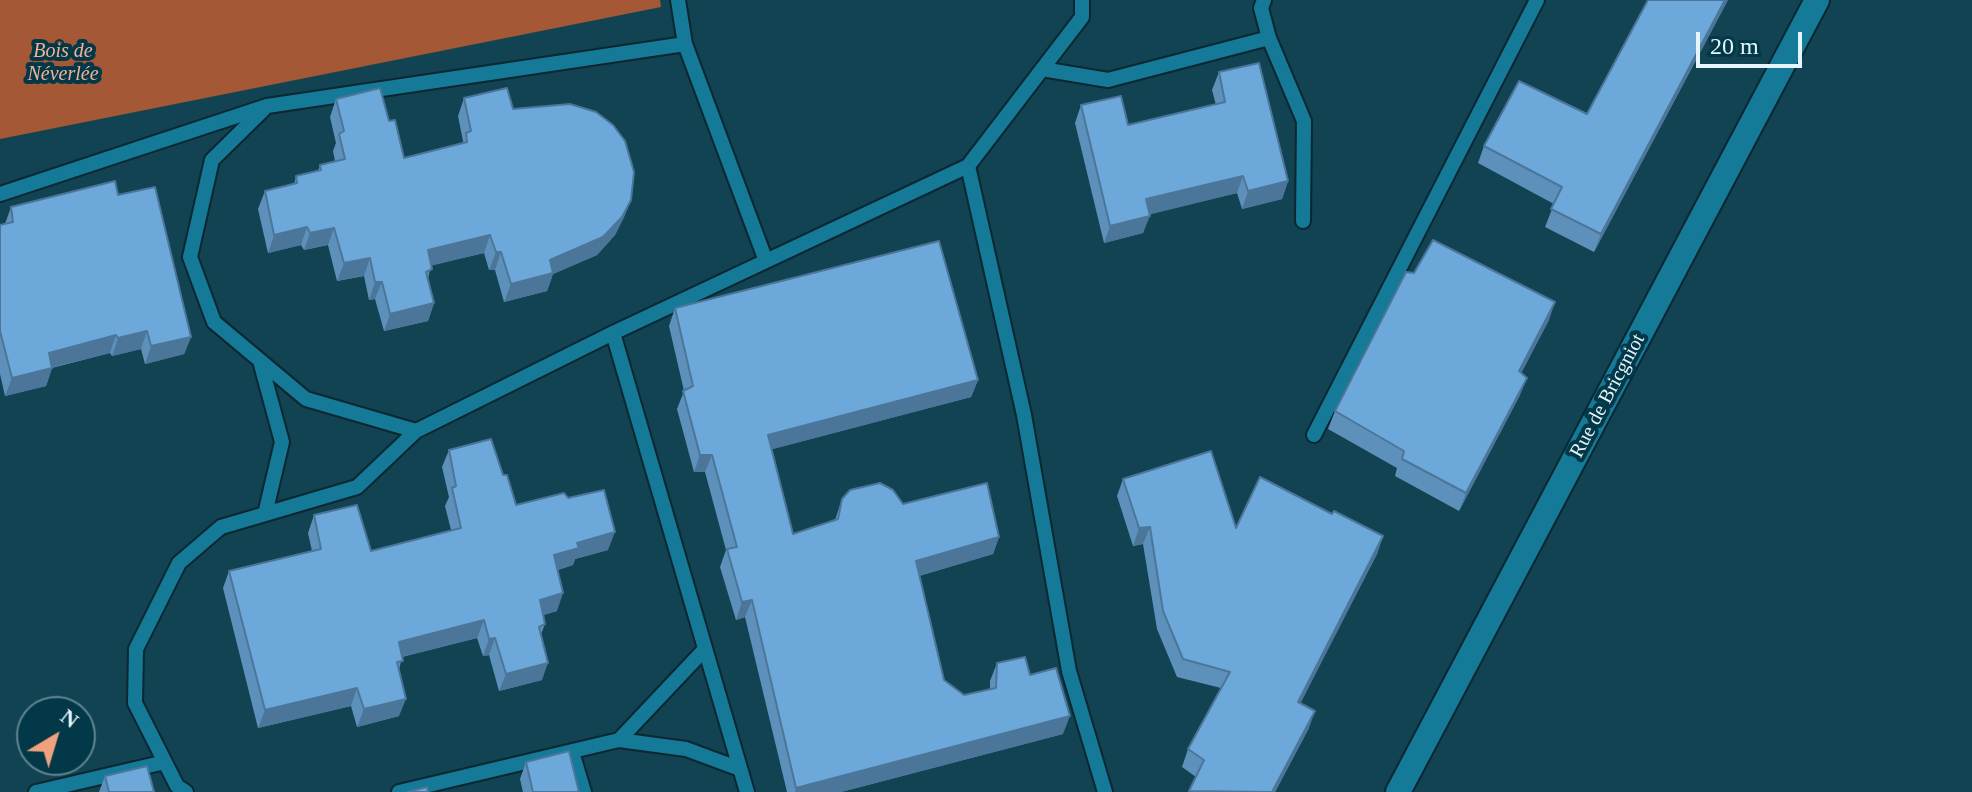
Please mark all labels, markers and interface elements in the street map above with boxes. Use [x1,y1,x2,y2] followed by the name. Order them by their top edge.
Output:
[1700,16,1806,66] scale bar
[1710,33,1759,59] text: 20 m
[27,40,99,87] park label: Bois de Néverlée
[1565,330,1651,462] street label: Rue de Bricgniot
[16,696,96,776] north arrow
[56,704,84,733] text: N

